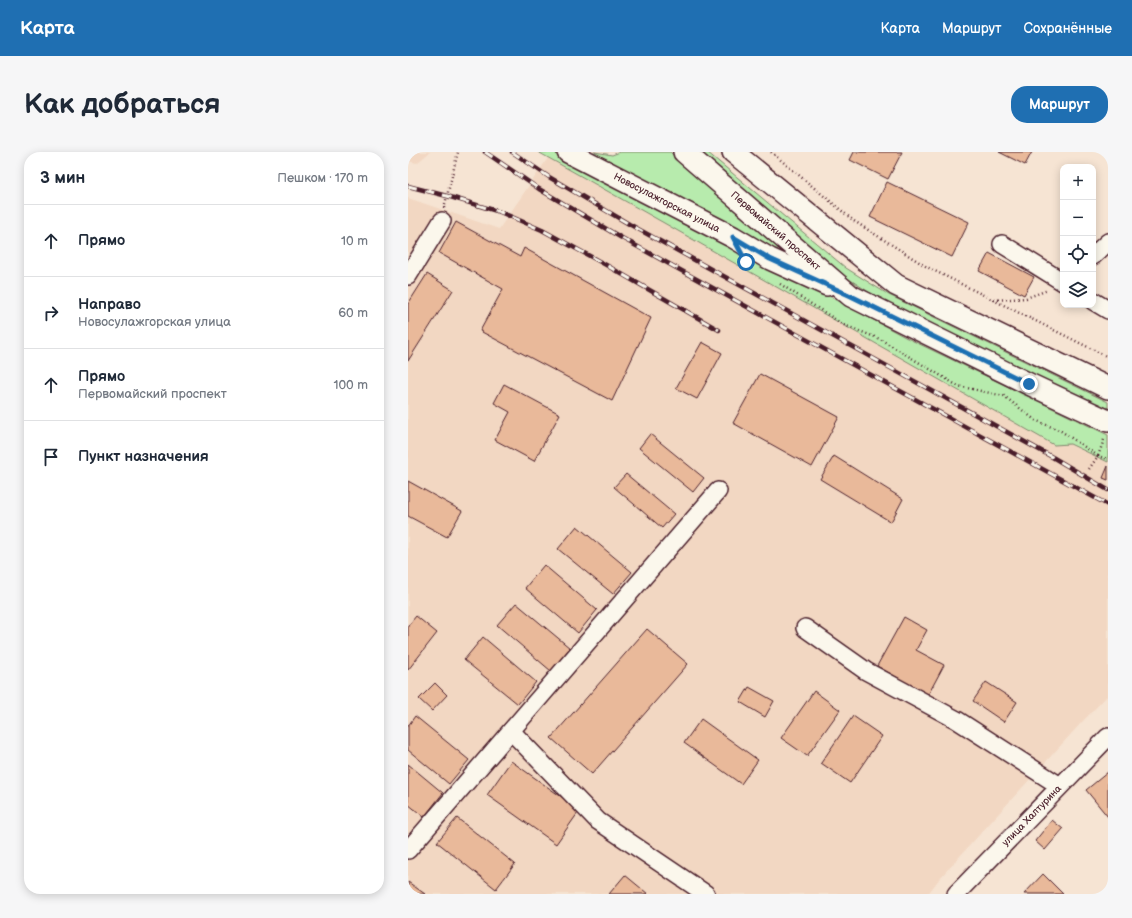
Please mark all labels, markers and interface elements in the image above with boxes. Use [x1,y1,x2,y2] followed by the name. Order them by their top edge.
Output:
[20,17,74,40] text: Карта
[881,20,920,37] text: Карта
[942,20,1002,37] text: Маршрут
[1024,20,1112,37] text: Сохранённые
[1011,86,1108,123] button: Маршрут
[24,88,221,121] text: Как добраться
[1060,164,1096,308] map controls
[1060,164,1096,200] button: +
[40,168,85,188] text: 3 мин
[277,170,368,186] text: Пешком · 170 m
[612,171,722,235] street label: Новосулажгорская улица
[728,189,823,273] street label: Первомайский проспект
[1060,200,1096,236] button: −
[40,230,62,252] icon: ahead
[78,231,125,250] text: Прямо
[341,233,368,249] text: 10 m
[1060,236,1096,272] button: locate
[737,253,755,271] route start
[1060,272,1096,308] button: layers
[78,295,141,314] text: Направо
[40,302,62,324] icon: right
[338,305,368,321] text: 60 m
[78,314,231,330] text: Новосулажгорская улица
[78,367,125,386] text: Прямо
[40,374,62,396] icon: ahead
[1020,375,1038,393] route end
[333,377,368,393] text: 100 m
[78,386,227,402] text: Первомайский проспект
[40,446,62,468] icon: arrive
[78,447,209,466] text: Пункт назначения
[1000,783,1064,849] street label: улица Халтурина

